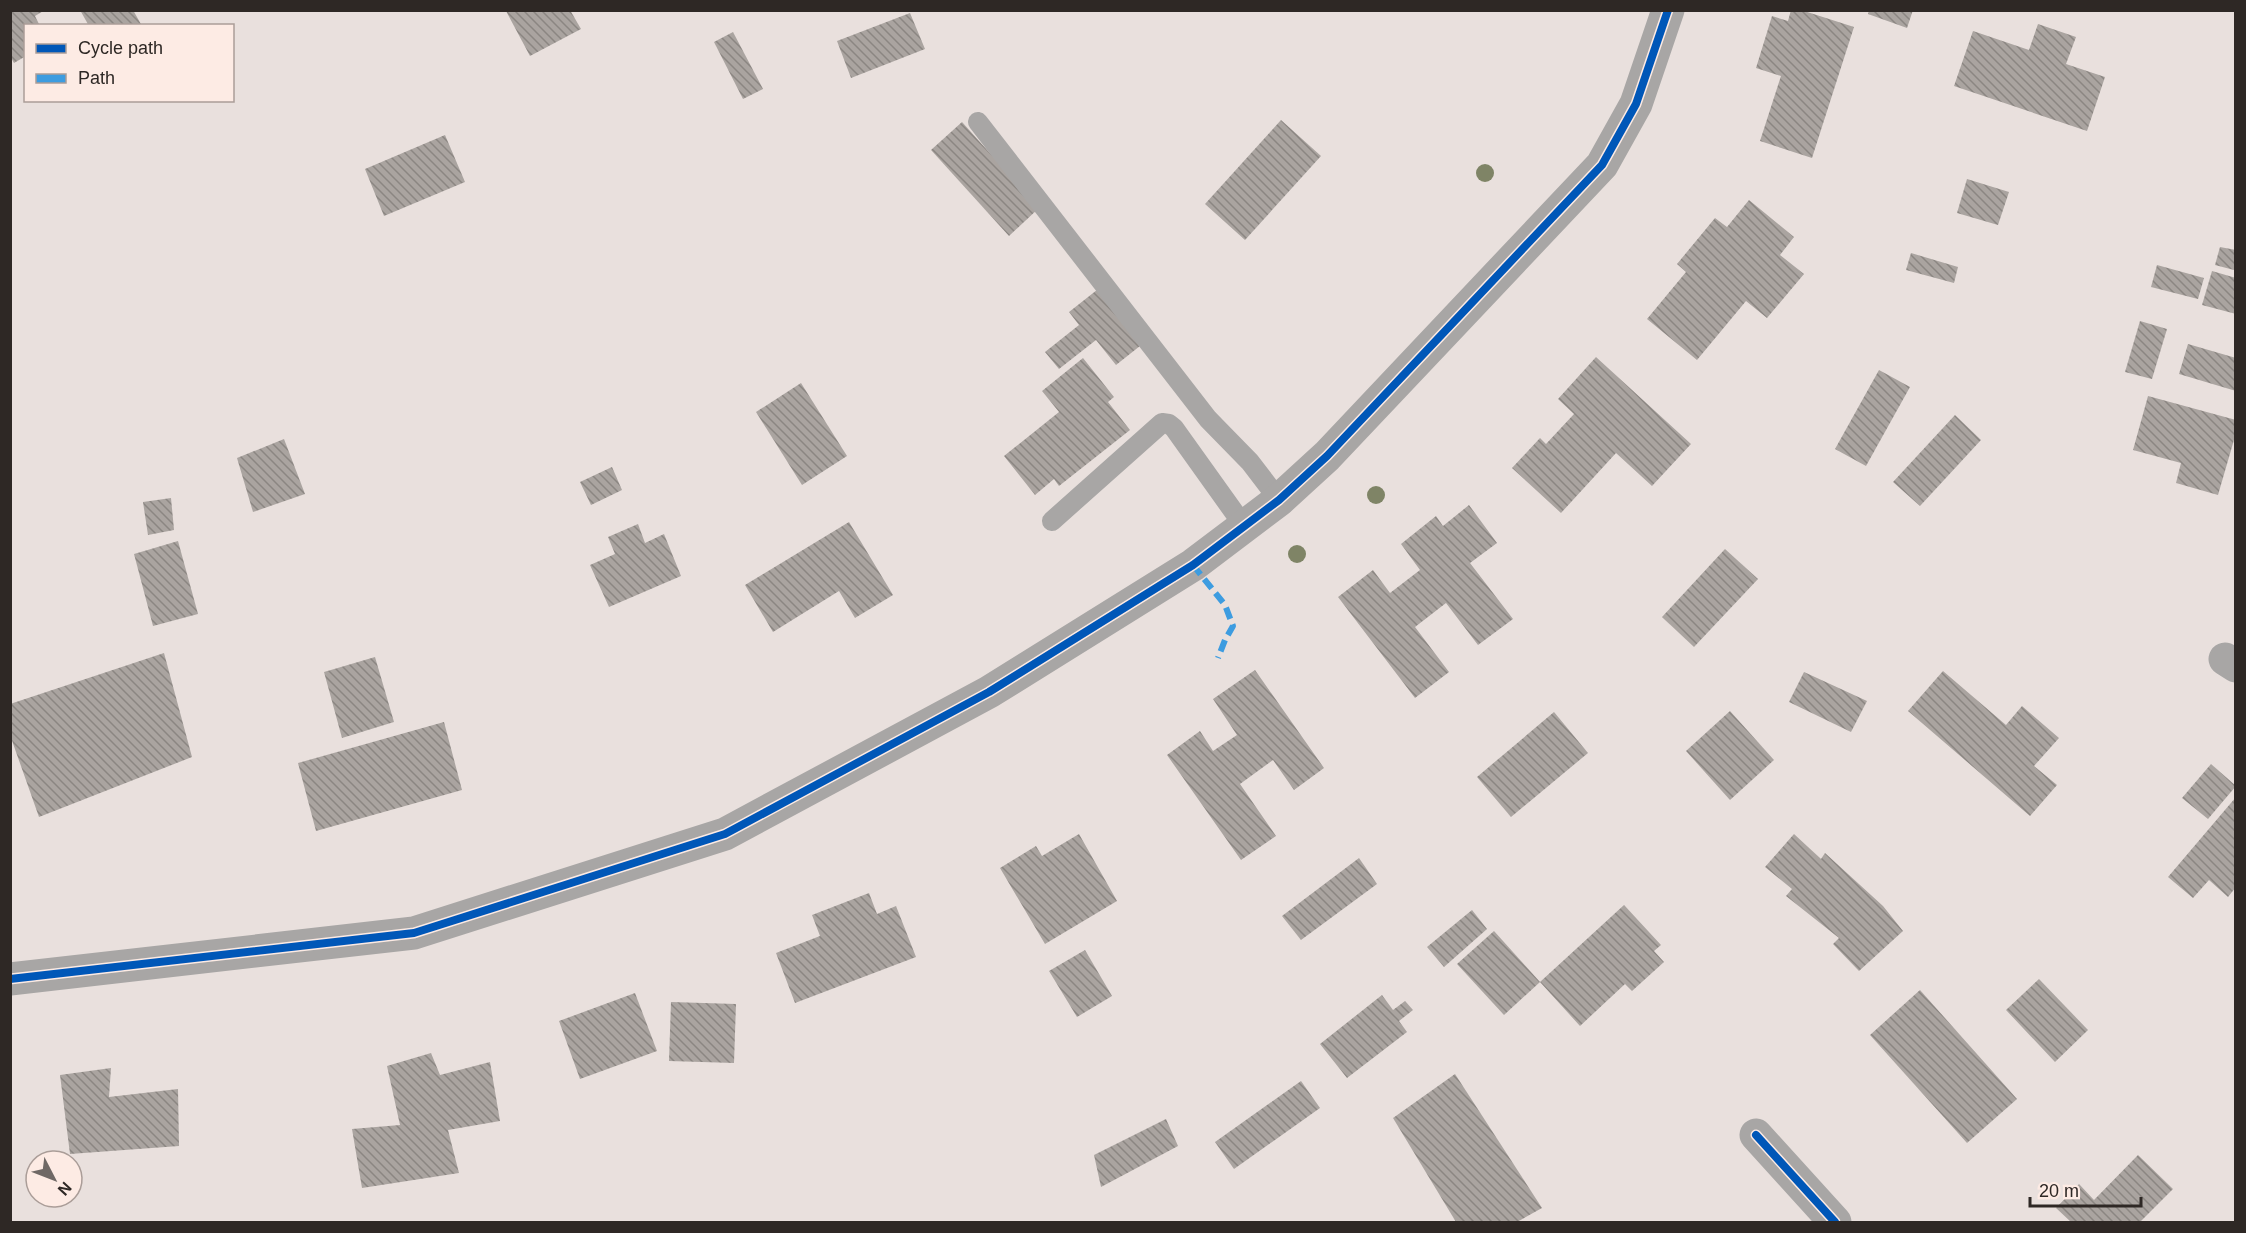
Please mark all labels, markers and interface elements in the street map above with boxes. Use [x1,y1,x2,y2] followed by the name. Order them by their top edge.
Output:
[24,24,234,102] legend
[78,38,163,58] text: Cycle path
[78,68,115,88] text: Path
[24,1149,84,1209] north arrow
[2030,1170,2141,1208] scale bar
[55,1179,75,1199] text: N
[2039,1181,2079,1201] text: 20 m

